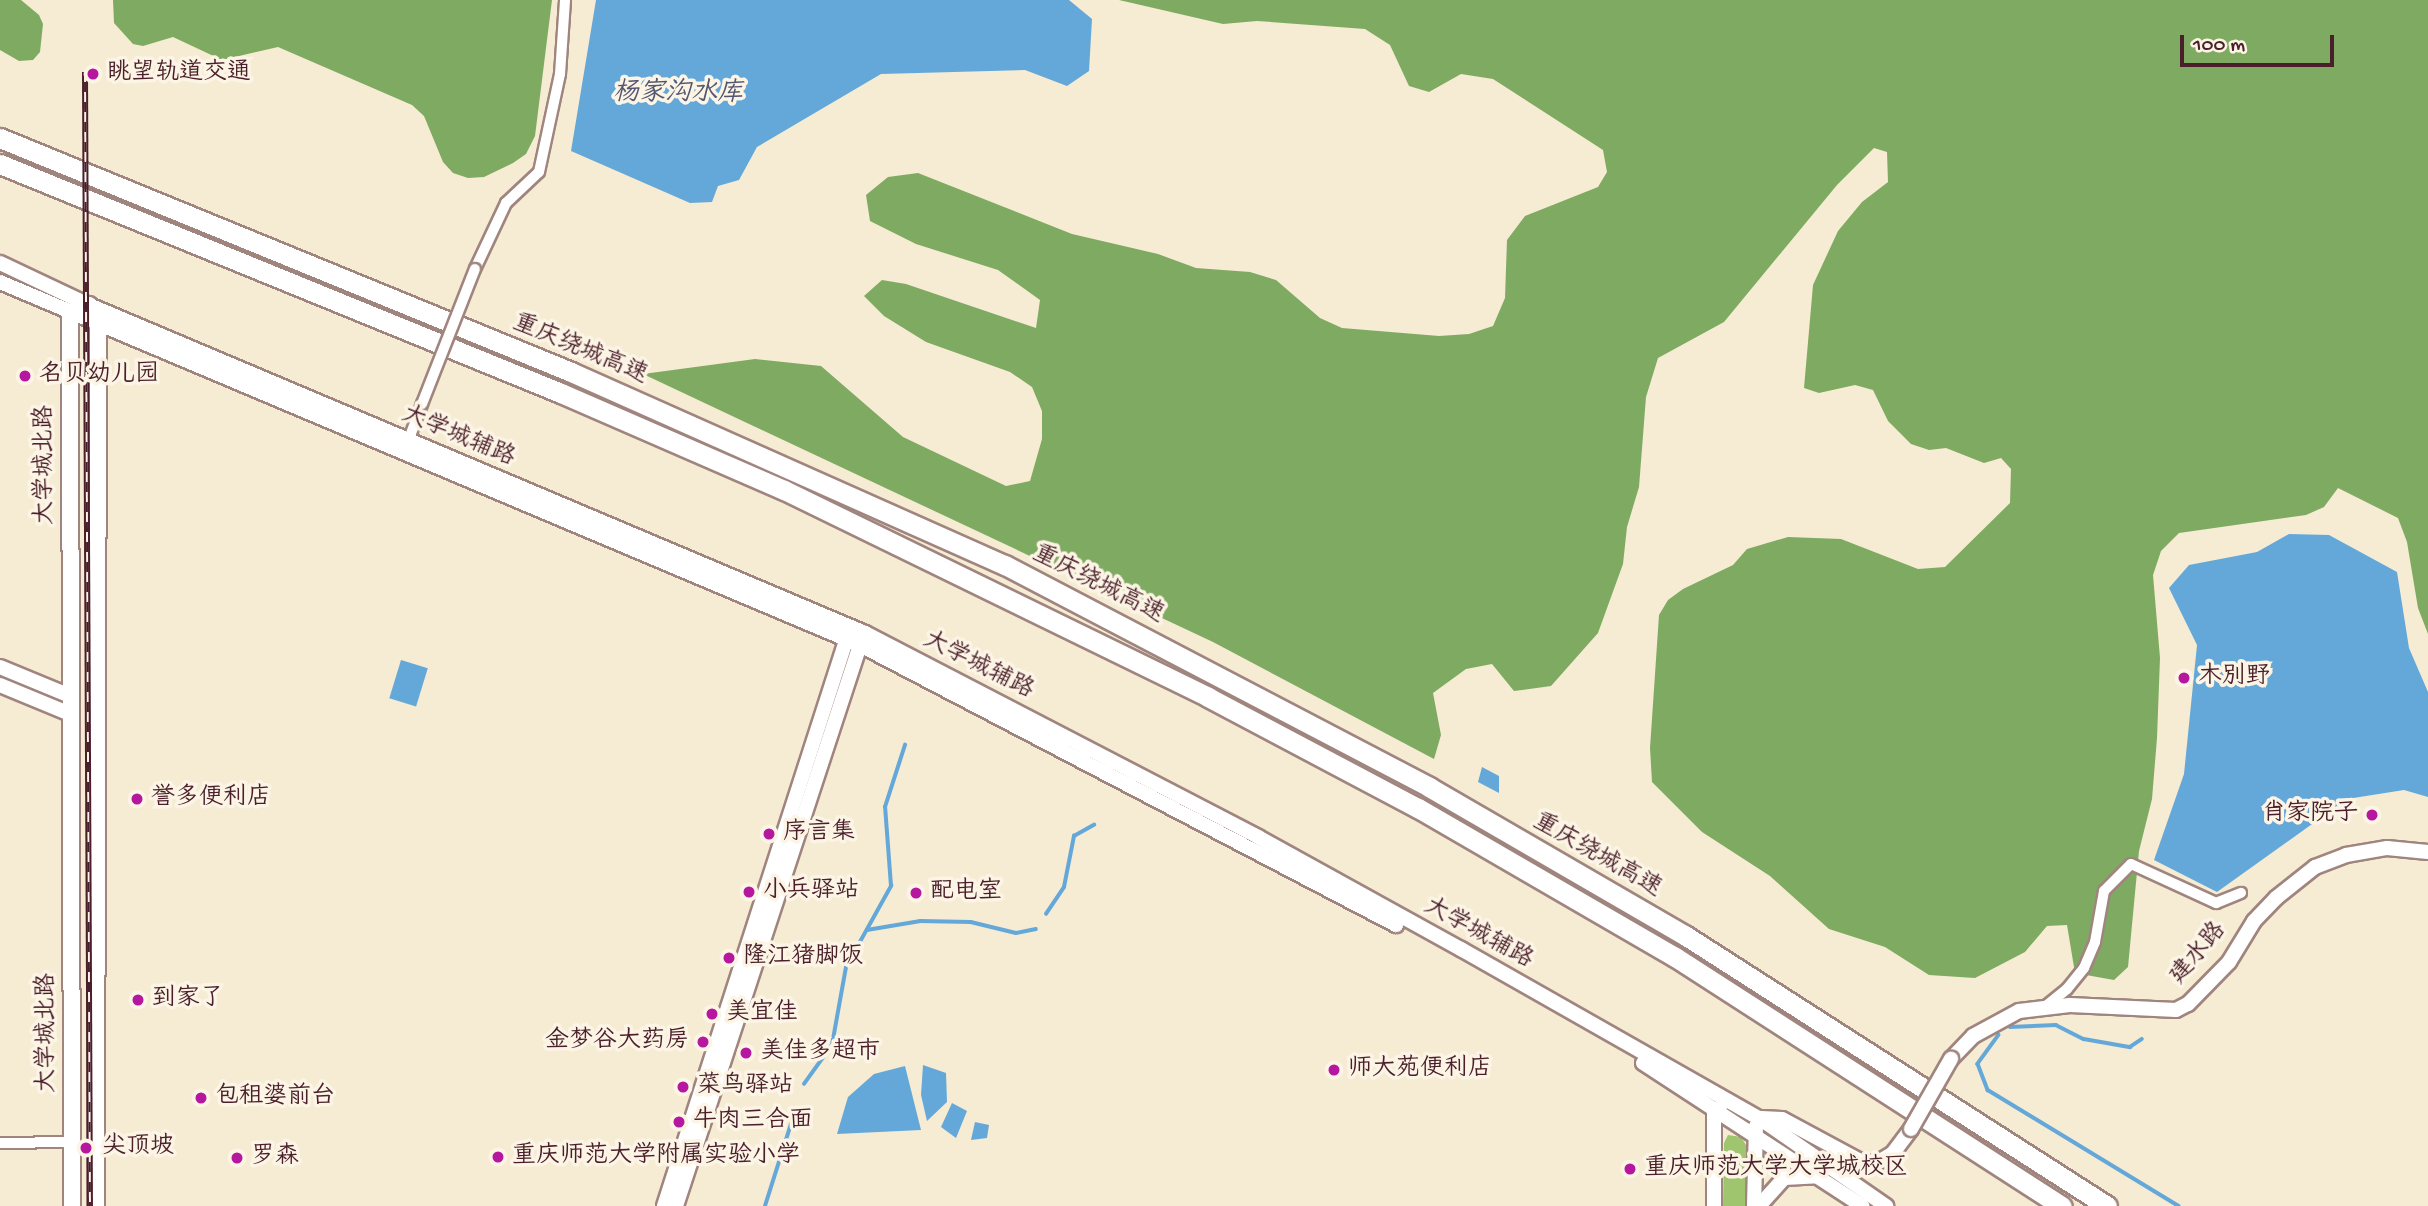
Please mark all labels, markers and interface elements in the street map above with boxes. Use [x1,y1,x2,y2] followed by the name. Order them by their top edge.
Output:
[2183,21,2337,65] scale bar
[2193,34,2245,59] text: 100 m
[107,60,251,88] place label: 眺望轨道交通
[85,66,101,82] marker: 眺望轨道交通
[613,79,743,111] water label: 杨家沟水库
[508,309,652,391] street label: 重庆绕城高速
[39,362,159,390] place label: 名贝幼儿园
[17,368,33,384] marker: 名贝幼儿园
[397,400,519,474] street label: 大学城辅路
[32,405,60,525] street label: 大学城北路
[1027,539,1169,631] street label: 重庆绕城高速
[918,626,1038,706] street label: 大学城辅路
[2198,664,2270,692] place label: 木别野
[2176,670,2192,686] marker: 木别野
[151,785,271,813] place label: 誉多便利店
[129,791,145,807] marker: 誉多便利店
[2262,801,2358,829] place label: 肖家院子
[2364,807,2380,823] marker: 肖家院子
[1527,808,1667,904] street label: 重庆绕城高速
[783,820,855,848] place label: 序言集
[761,826,777,842] marker: 序言集
[763,878,859,906] place label: 小兵驿站
[930,879,1002,907] place label: 配电室
[741,884,757,900] marker: 小兵驿站
[908,885,924,901] marker: 配电室
[1419,892,1537,976] street label: 大学城辅路
[2165,917,2233,991] street label: 建水路
[743,944,863,972] place label: 隆江猪脚饭
[721,950,737,966] marker: 隆江猪脚饭
[34,973,62,1093] street label: 大学城北路
[152,986,224,1014] place label: 到家了
[130,992,146,1008] marker: 到家了
[726,1000,798,1028] place label: 美宜佳
[704,1006,720,1022] marker: 美宜佳
[545,1028,689,1056] place label: 金梦谷大药房
[695,1034,711,1050] marker: 金梦谷大药房
[760,1039,880,1067] place label: 美佳多超市
[738,1045,754,1061] marker: 美佳多超市
[1348,1056,1492,1084] place label: 师大苑便利店
[1326,1062,1342,1078] marker: 师大苑便利店
[697,1073,793,1101] place label: 菜鸟驿站
[675,1079,691,1095] marker: 菜鸟驿站
[215,1084,335,1112] place label: 包租婆前台
[193,1090,209,1106] marker: 包租婆前台
[693,1108,813,1136] place label: 牛肉三合面
[671,1114,687,1130] marker: 牛肉三合面
[102,1134,174,1162] place label: 尖顶坡
[76,1138,96,1158] marker: 尖顶坡
[512,1143,800,1171] place label: 重庆师范大学附属实验小学
[251,1144,299,1172] place label: 罗森
[490,1149,506,1165] marker: 重庆师范大学附属实验小学
[229,1150,245,1166] marker: 罗森
[1644,1155,1908,1183] place label: 重庆师范大学大学城校区
[1622,1161,1638,1177] marker: 重庆师范大学大学城校区

